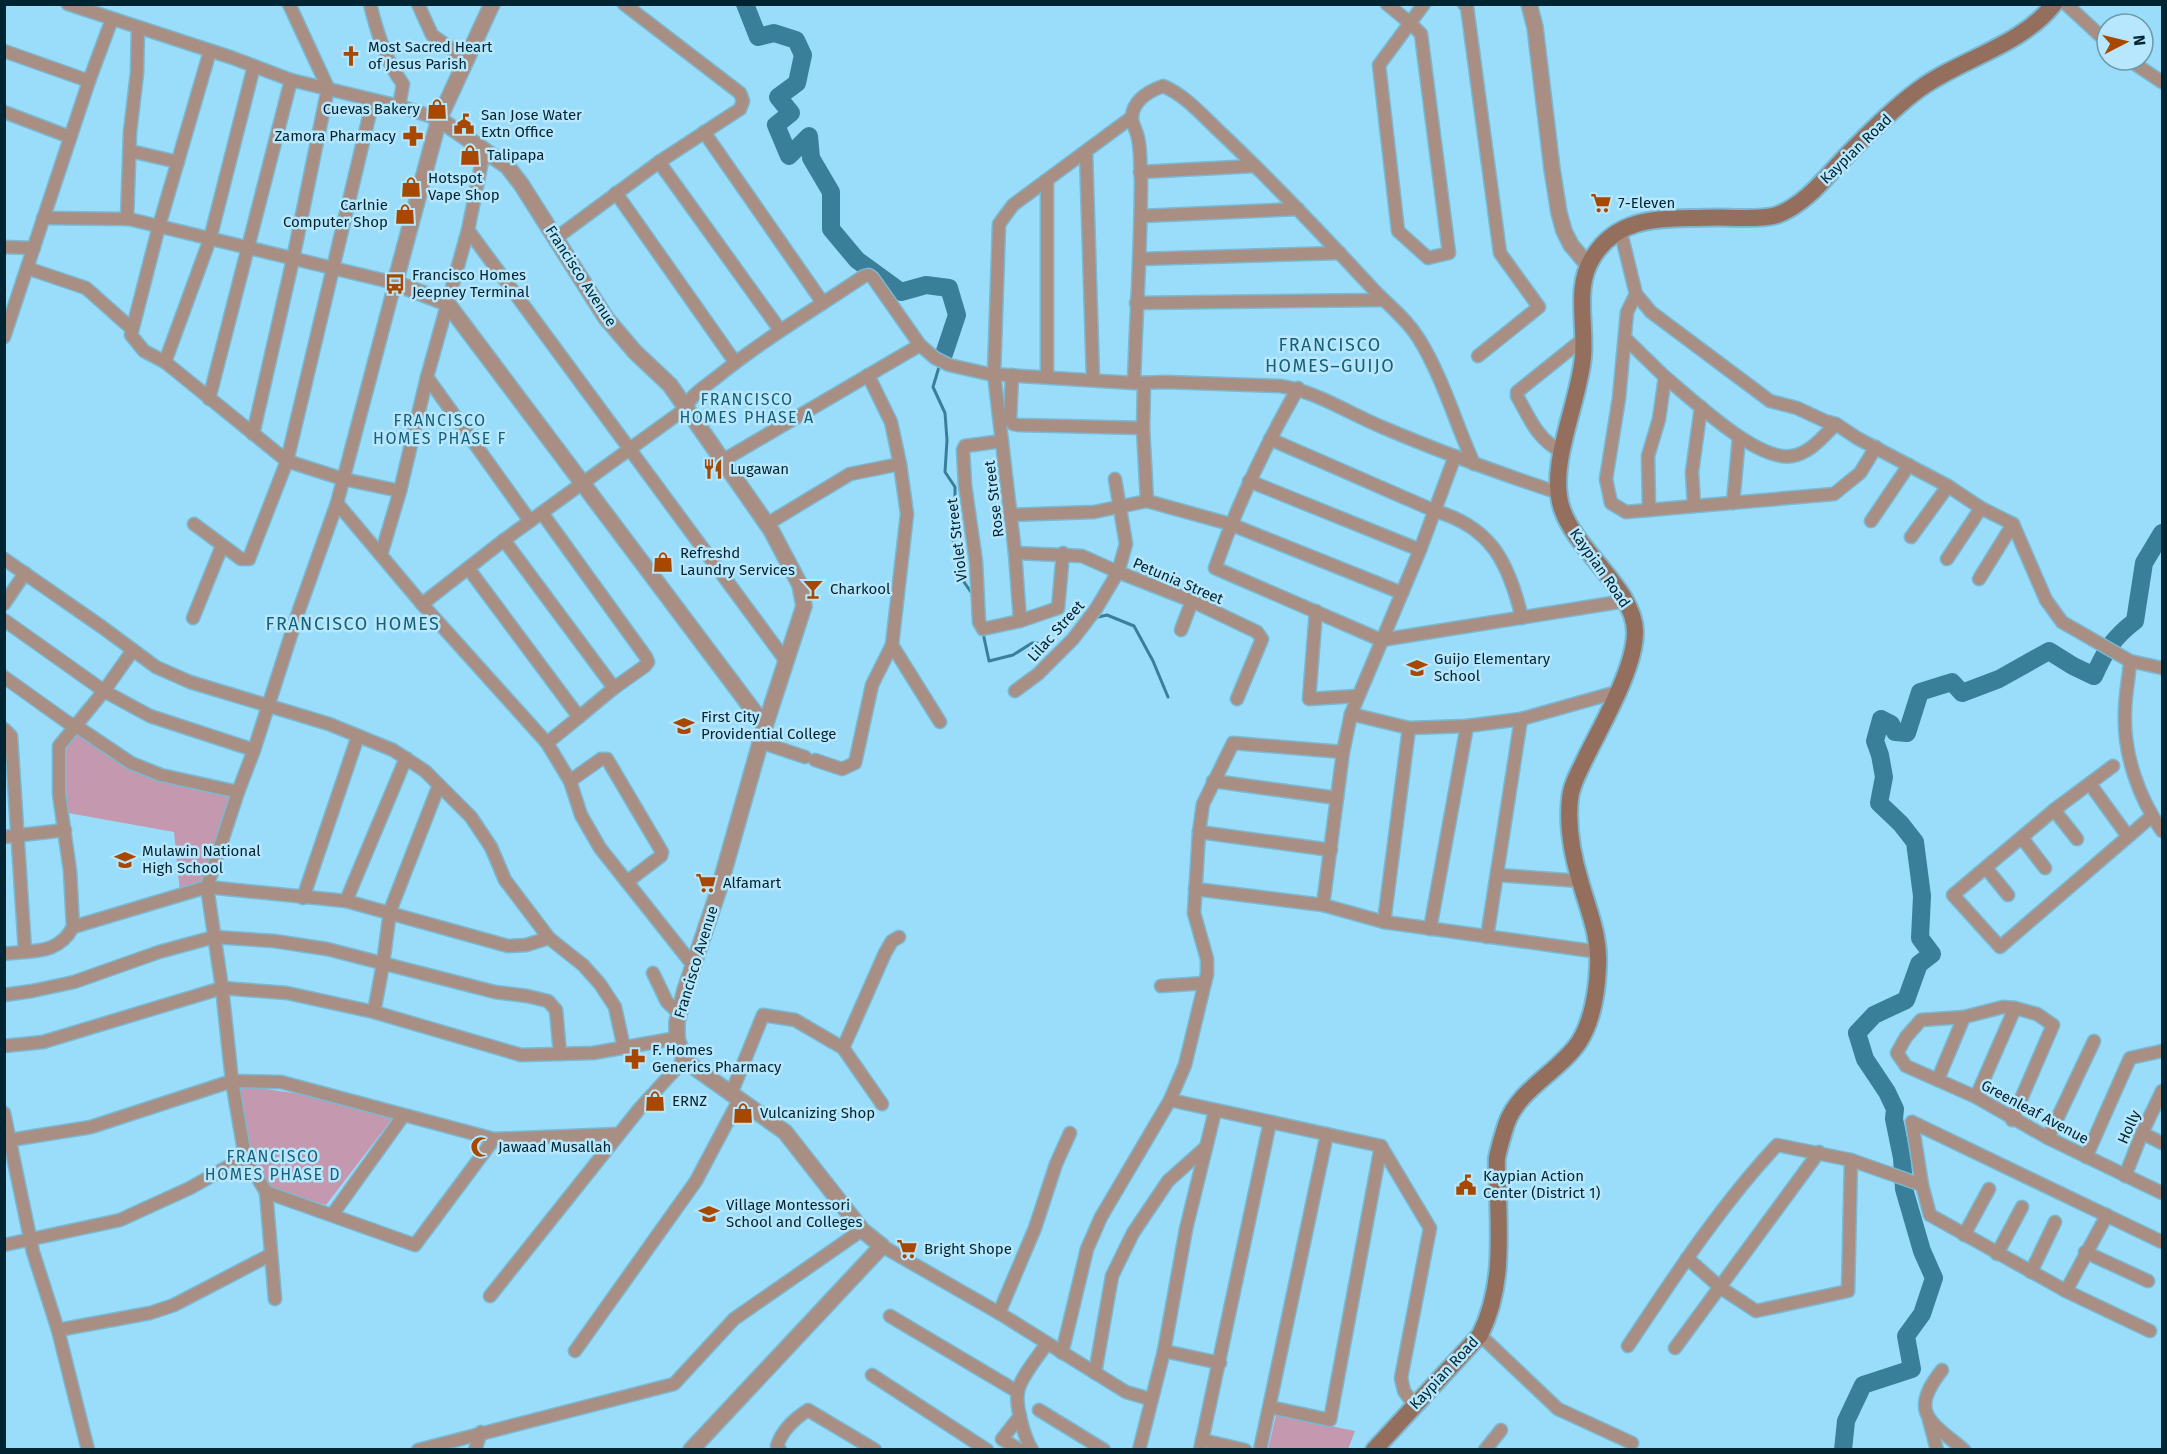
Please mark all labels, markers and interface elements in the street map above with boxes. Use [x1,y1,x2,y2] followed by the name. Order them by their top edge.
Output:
[2095,12,2155,72] north arrow
[2129,34,2149,47] text: N
[368,38,493,73] place label: Most Sacred Heart of Jesus Parish
[339,44,363,68] church icon: Most Sacred Heart of Jesus Parish
[425,97,449,121] shop icon: Cuevas Bakery
[323,100,421,118] place label: Cuevas Bakery
[481,106,582,141] place label: San Jose Water Extn Office
[1816,110,1896,188] street label: Kaypian Road
[452,112,476,136] public building icon: San Jose Water Extn Office
[401,124,425,148] pharmacy icon: Zamora Pharmacy
[274,127,397,145] place label: Zamora Pharmacy
[458,143,482,167] shop icon: Talipapa
[487,146,544,164] place label: Talipapa
[428,169,500,204] place label: Hotspot Vape Shop
[399,175,423,199] shop icon: Hotspot Vape Shop
[1589,191,1613,215] supermarket icon: 7-Eleven
[1618,194,1675,212] place label: 7-Eleven
[283,196,388,231] place label: Carlnie Computer Shop
[393,202,417,226] shop icon: Carlnie Computer Shop
[542,222,620,330] street label: Francisco Avenue
[412,266,530,301] place label: Francisco Homes Jeepney Terminal
[383,272,407,296] bus stop icon: Francisco Homes Jeepney Terminal
[1265,334,1395,377] district label: FRANCISCO HOMES–GUIJO
[679,390,815,427] district label: FRANCISCO HOMES PHASE A
[373,411,507,448] district label: FRANCISCO HOMES PHASE F
[701,457,725,481] restaurant icon: Lugawan
[980,459,1008,539] street label: Rose Street
[730,460,789,478] place label: Lugawan
[943,497,971,583] street label: Violet Street
[1566,525,1634,611] street label: Kaypian Road
[680,544,795,579] place label: Refreshd Laundry Services
[651,550,675,574] shop icon: Refreshd Laundry Services
[1130,554,1226,608] street label: Petunia Street
[801,577,825,601] bar icon: Charkool
[830,580,891,598] place label: Charkool
[1024,596,1089,665] street label: Lilac Street
[266,613,440,635] district label: FRANCISCO HOMES
[1434,650,1551,685] place label: Guijo Elementary School
[1405,656,1429,680] school or university icon: Guijo Elementary School
[701,708,837,743] place label: First City Providential College
[672,714,696,738] school or university icon: First City Providential College
[142,842,261,877] place label: Mulawin National High School
[113,848,137,872] school or university icon: Mulawin National High School
[694,871,718,895] supermarket icon: Alfamart
[723,874,782,892] place label: Alfamart
[670,903,722,1021] street label: Francisco Avenue
[652,1041,782,1076] place label: F. Homes Generics Pharmacy
[623,1047,647,1071] pharmacy icon: F. Homes Generics Pharmacy
[1978,1076,2092,1148] street label: Greenleaf Avenue
[643,1089,667,1113] shop icon: ERNZ
[672,1092,707,1110] place label: ERNZ
[731,1101,755,1125] shop icon: Vulcanizing Shop
[760,1104,875,1122] place label: Vulcanizing Shop
[2114,1107,2145,1147] street label: Holly
[469,1135,493,1159] mosque icon: Jawaad Musallah
[498,1138,611,1156] place label: Jawaad Musallah
[205,1147,341,1184] district label: FRANCISCO HOMES PHASE D
[1483,1167,1600,1202] place label: Kaypian Action Center (District 1)
[1454,1173,1478,1197] public building icon: Kaypian Action Center (District 1)
[726,1196,862,1231] place label: Village Montessori School and Colleges
[697,1202,721,1226] school or university icon: Village Montessori School and Colleges
[895,1237,919,1261] supermarket icon: Bright Shope
[924,1240,1012,1258] place label: Bright Shope
[1406,1333,1482,1413] street label: Kaypian Road

